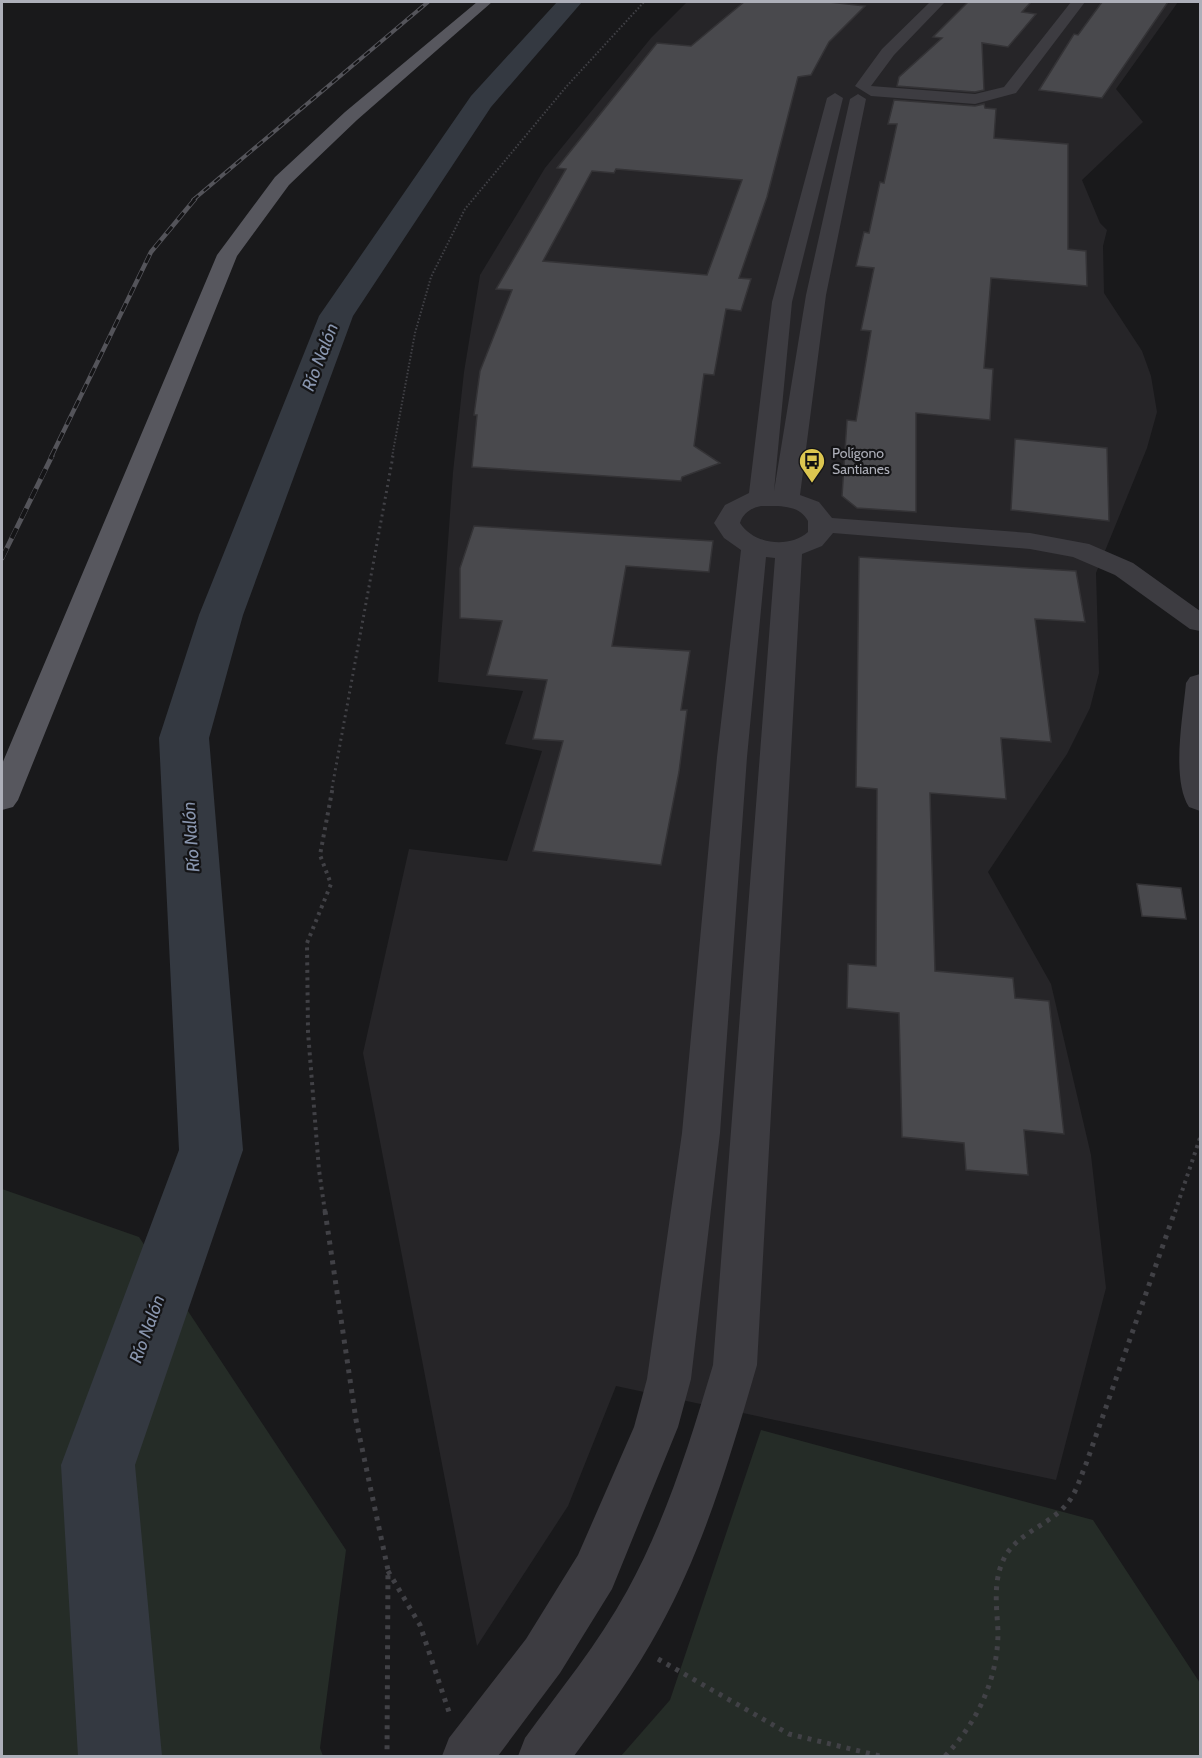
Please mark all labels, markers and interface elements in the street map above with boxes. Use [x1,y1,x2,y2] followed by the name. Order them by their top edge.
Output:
[297,320,343,394] water label: Río Nalón
[832,444,890,478] place label: Polígono Santianes
[797,446,827,484] bus stop icon: Polígono Santianes
[178,801,204,873] water label: Río Nalón
[125,1292,169,1366] water label: Río Nalón

